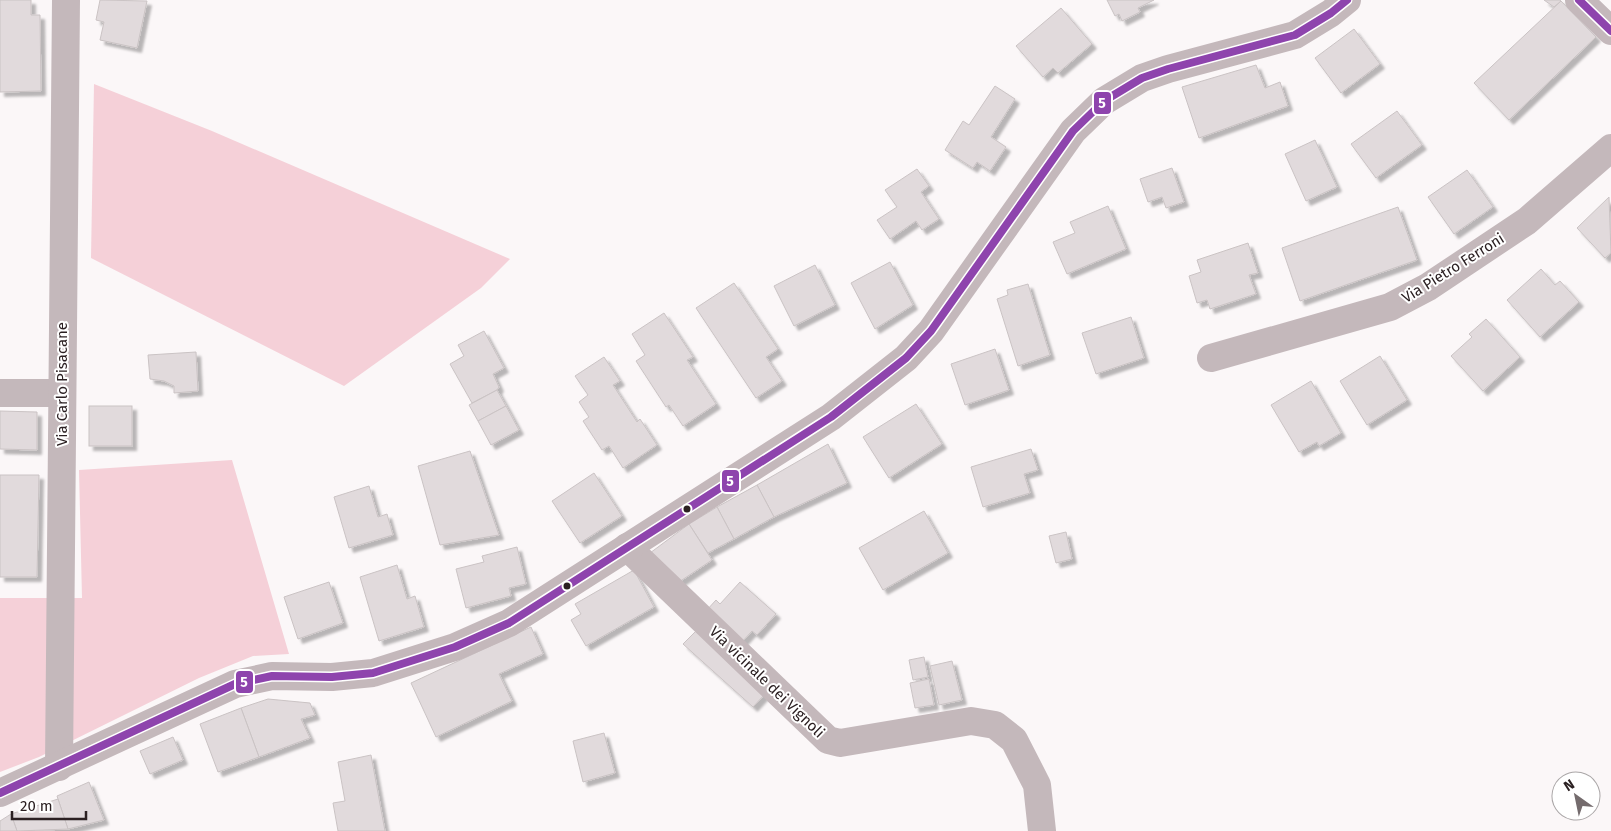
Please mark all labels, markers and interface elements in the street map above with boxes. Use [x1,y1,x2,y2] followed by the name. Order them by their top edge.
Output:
[1093,91,1112,115] line badge: 5
[1098,95,1106,112] text: 5
[1399,229,1507,307] street label: Via Pietro Ferroni
[53,322,71,446] street label: Via Carlo Pisacane
[721,469,740,493] line badge: 5
[726,473,734,490] text: 5
[682,504,692,514] unlabelled marker
[562,581,572,591] unlabelled marker
[706,622,828,742] street label: Via vicinale dei Vignoli
[235,670,254,694] line badge: 5
[240,674,248,691] text: 5
[1551,771,1601,821] north arrow
[1561,776,1578,795] text: N
[12,788,86,820] scale bar
[20,797,53,815] text: 20 m

